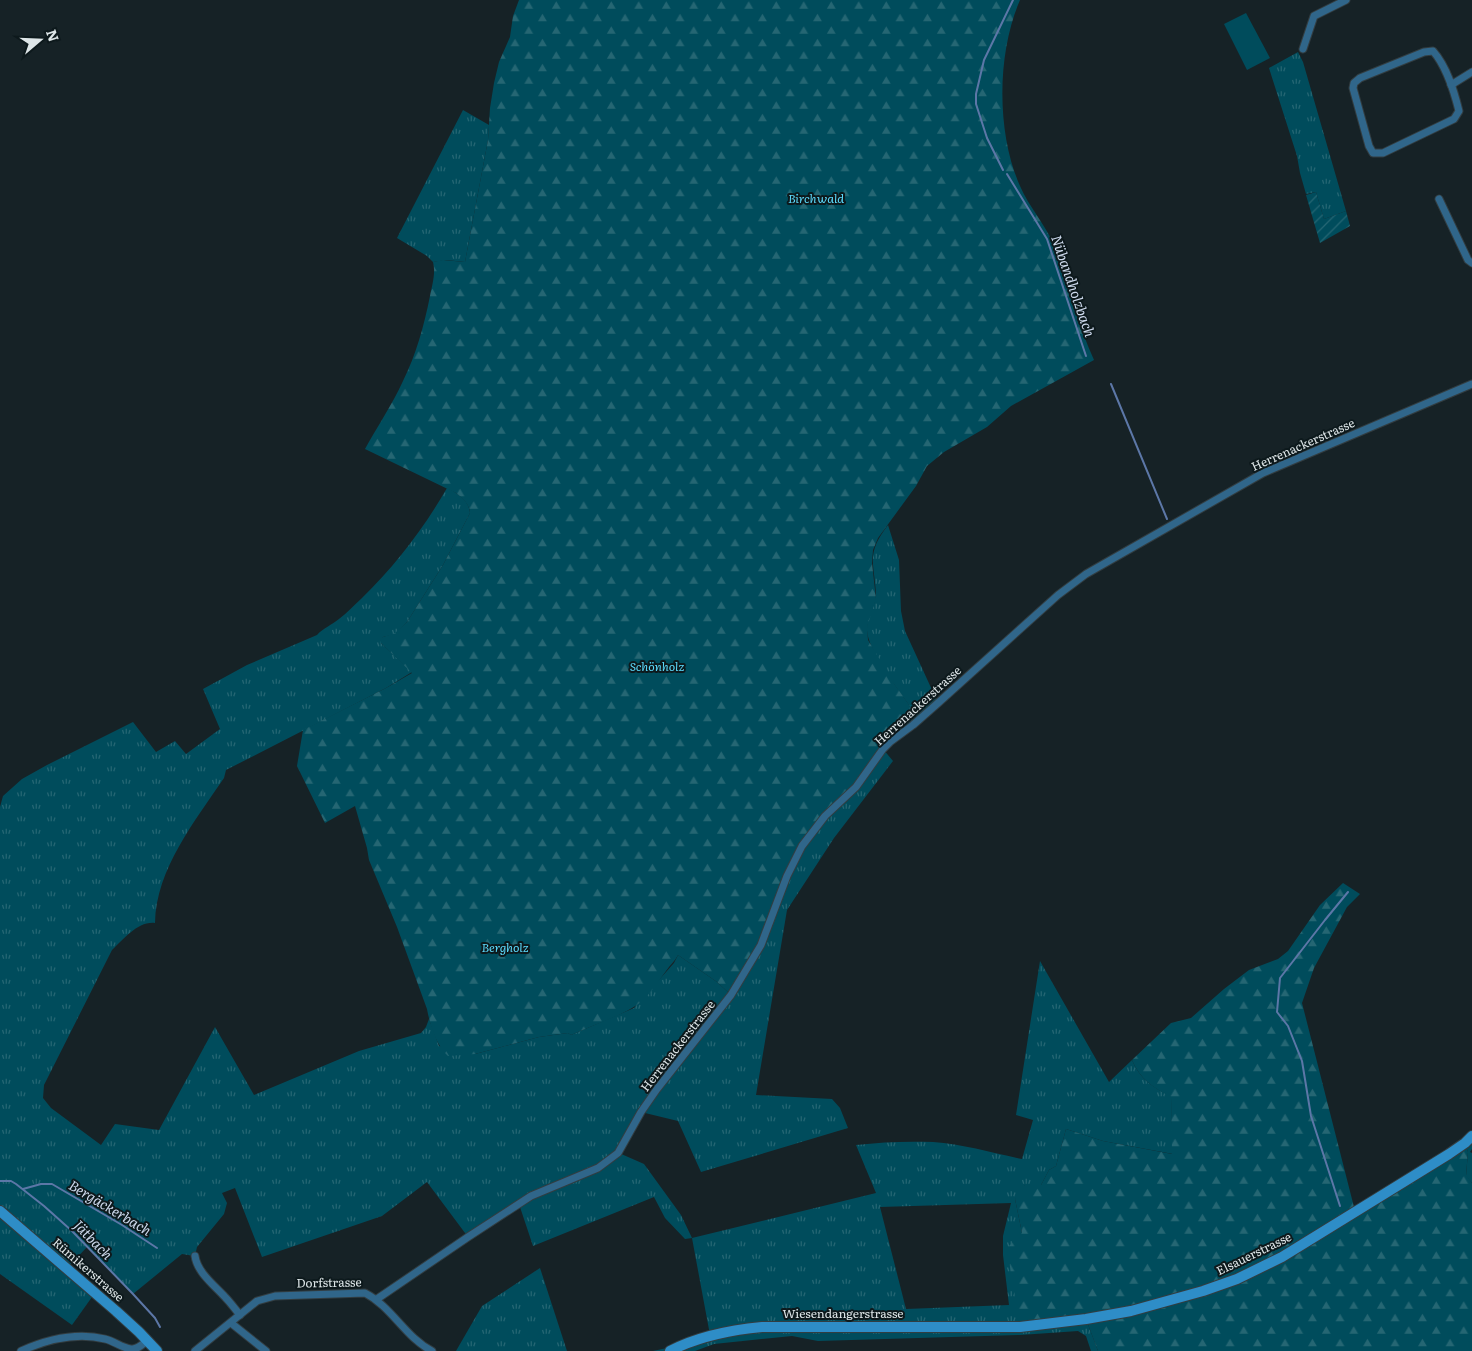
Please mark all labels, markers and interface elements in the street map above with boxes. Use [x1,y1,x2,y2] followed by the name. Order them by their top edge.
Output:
[15,15,65,65] north arrow
[42,27,65,44] text: N
[788,189,844,207] park label: Birchwald
[1047,232,1101,340] water label: Nübandholzbach
[1248,413,1357,475] street label: Herrenackerstrasse
[630,657,684,675] park label: Schönholz
[870,661,965,749] street label: Herrenackerstrasse
[482,938,529,956] park label: Bergholz
[636,996,719,1095] street label: Herrenackerstrasse
[65,1175,156,1240] water label: Bergäckerbach
[70,1215,118,1264] water label: Jätbach
[1213,1227,1294,1279] street label: Elsauerstrasse
[49,1233,128,1305] street label: Rümikerstrasse
[296,1272,362,1292] street label: Dorfstrasse
[782,1304,904,1322] street label: Wiesendangerstrasse

